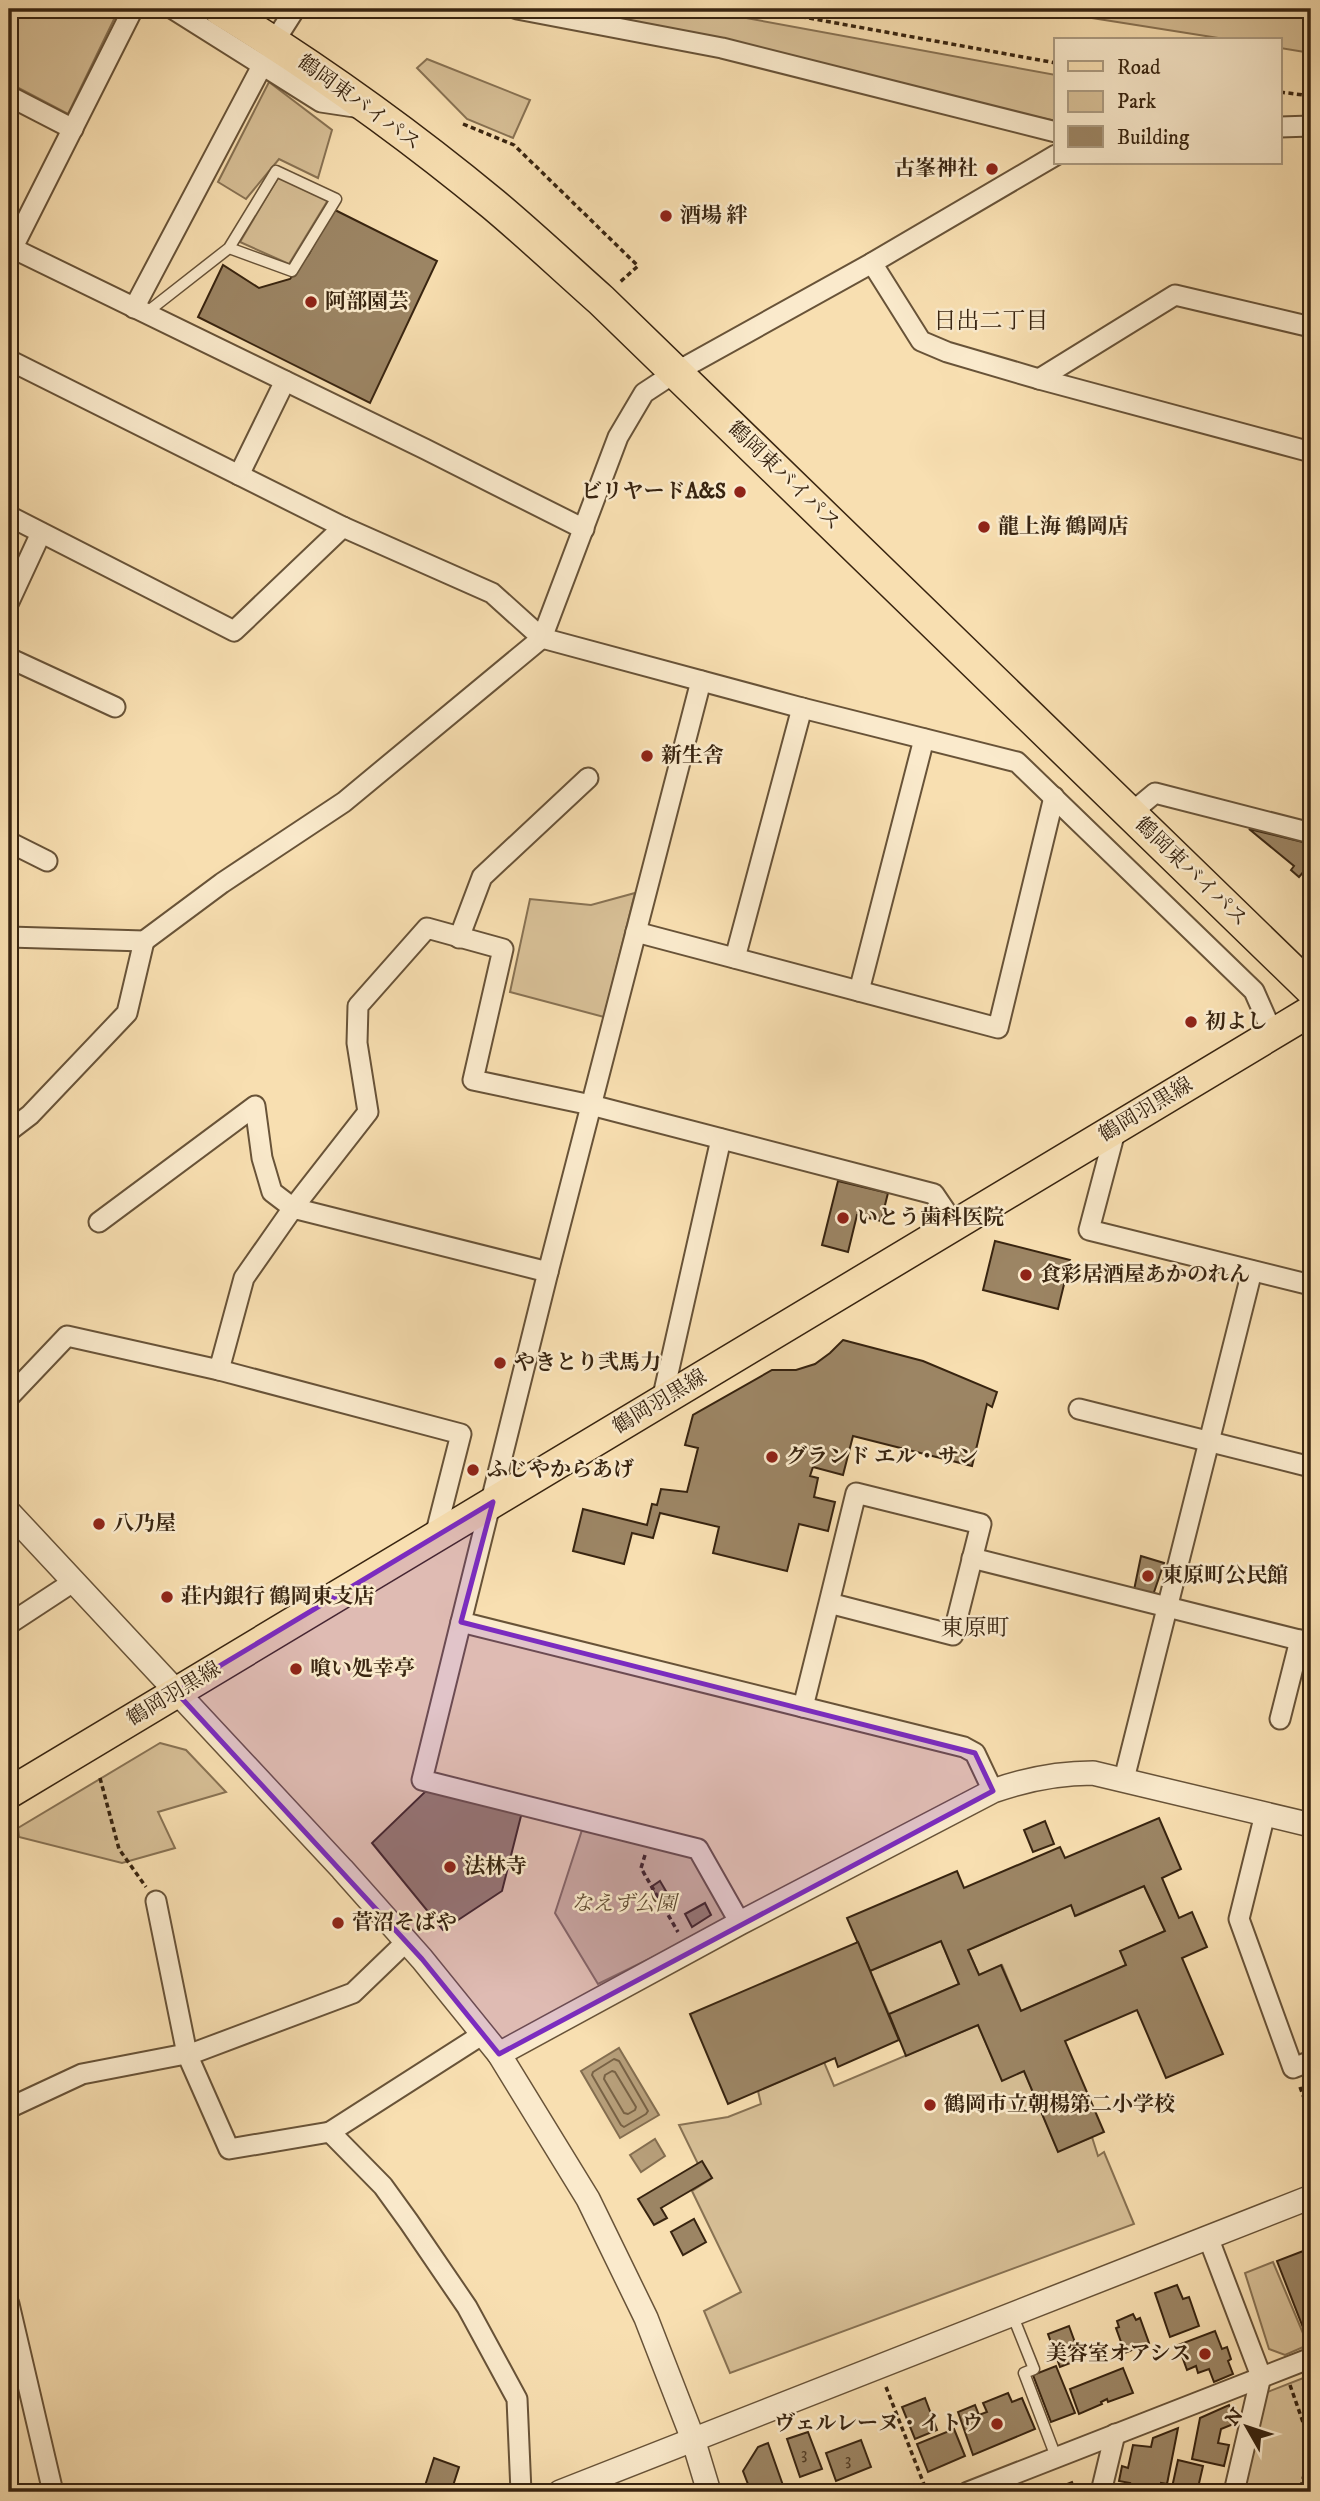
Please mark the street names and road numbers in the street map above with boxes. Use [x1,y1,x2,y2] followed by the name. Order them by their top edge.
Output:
[292,49,426,157] street label: 鶴岡東バイパス
[722,416,846,536] street label: 鶴岡東バイパス
[1129,812,1253,932] street label: 鶴岡東バイパス
[1094,1072,1198,1148] street label: 鶴岡羽黒線
[608,1364,712,1440] street label: 鶴岡羽黒線
[122,1656,226,1732] street label: 鶴岡羽黒線

